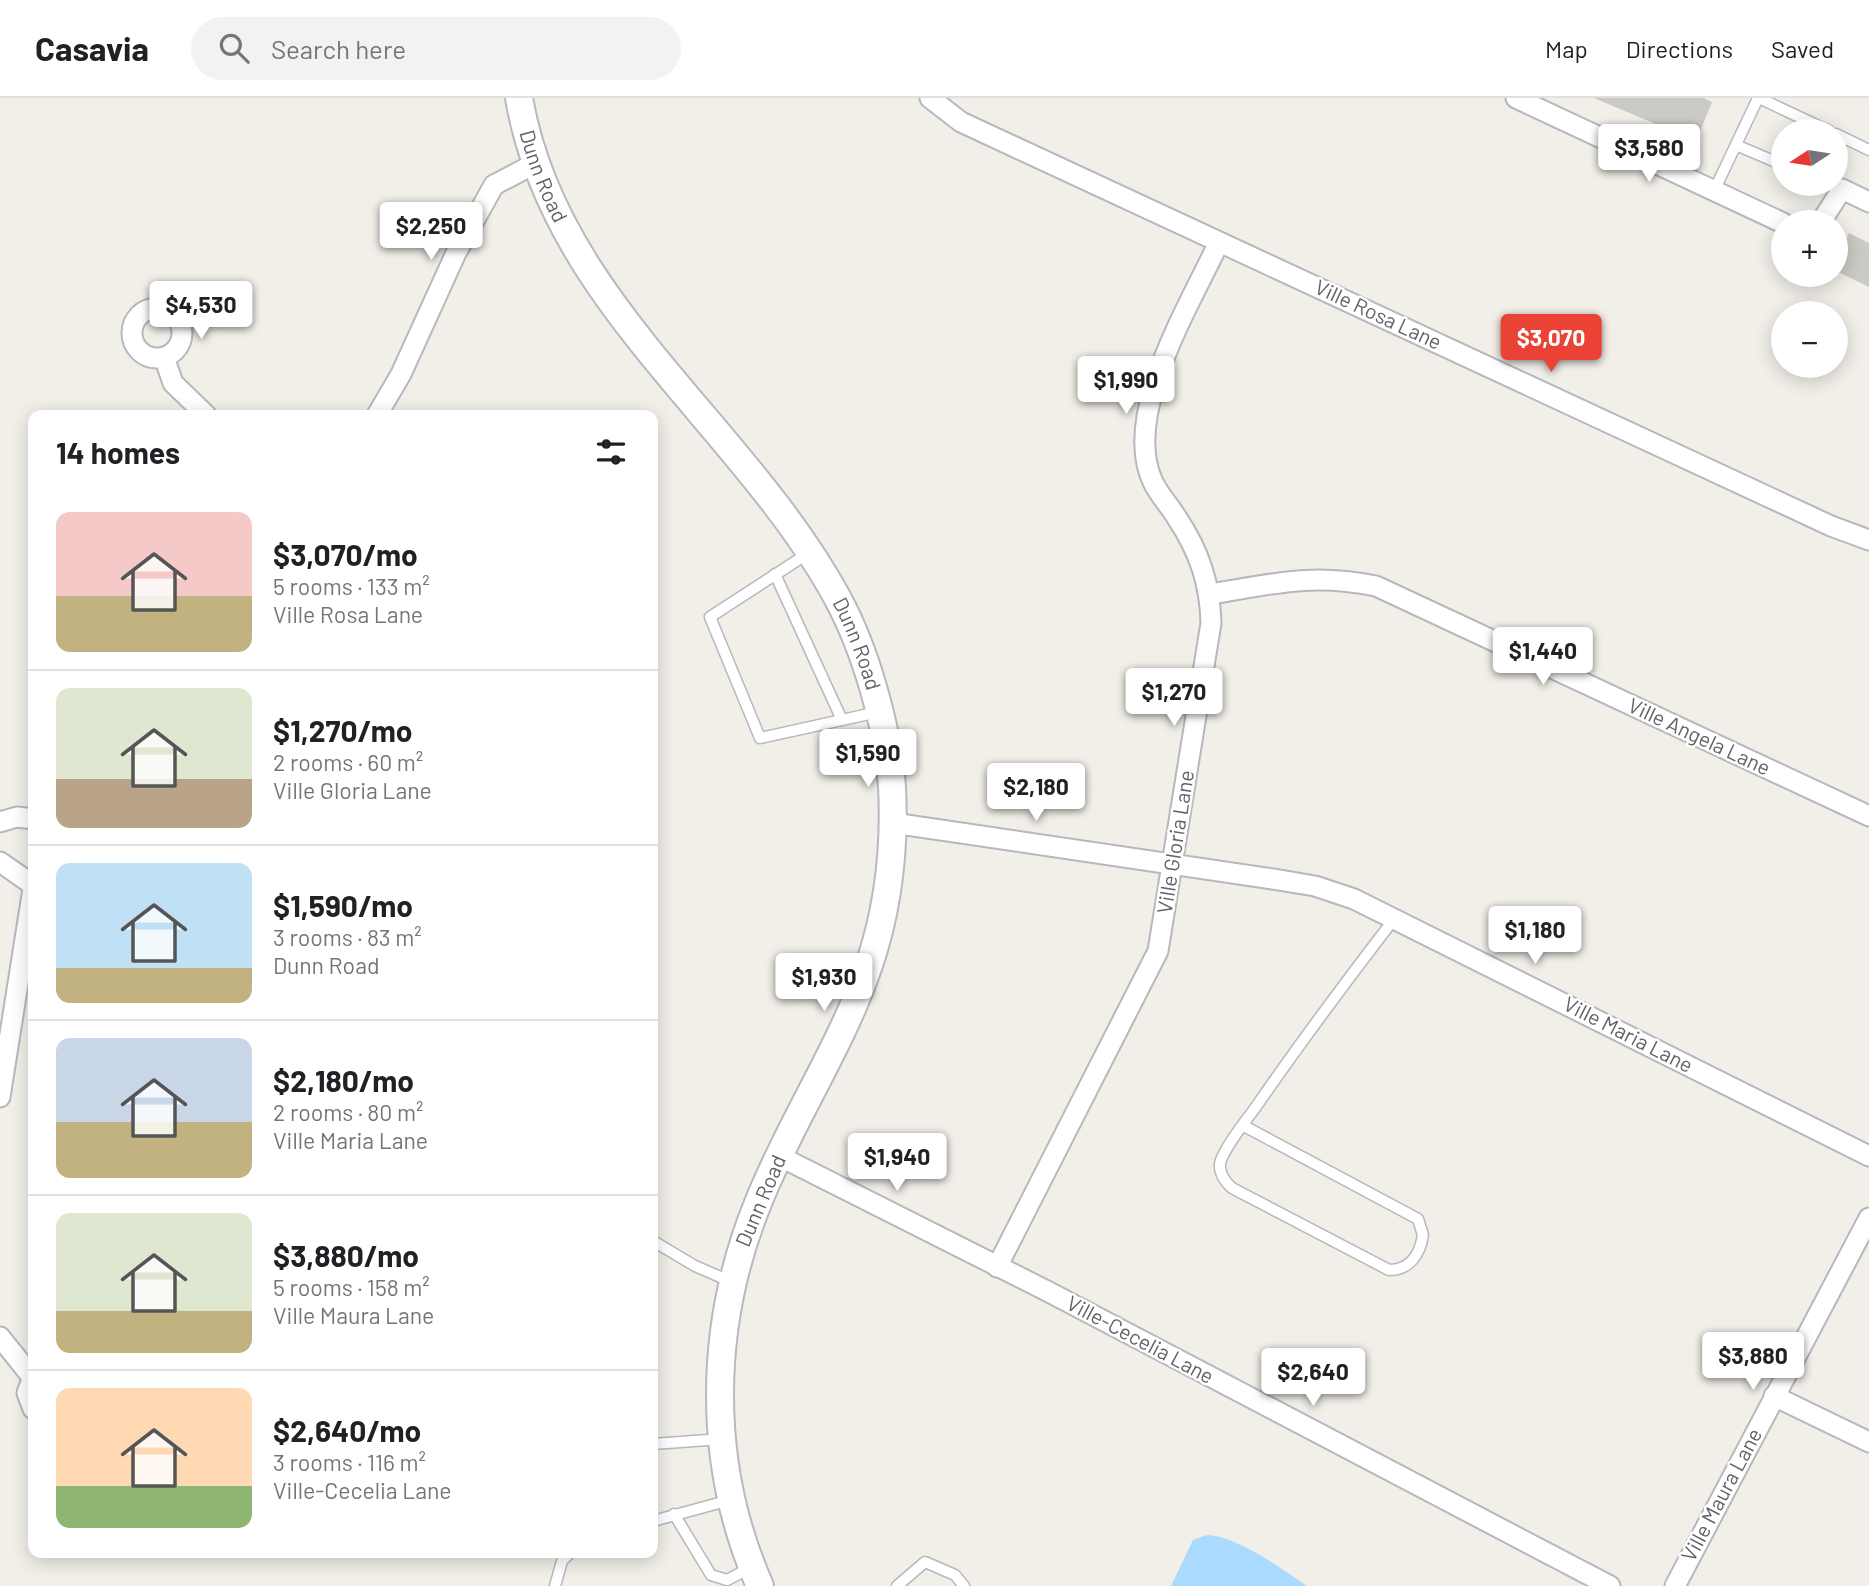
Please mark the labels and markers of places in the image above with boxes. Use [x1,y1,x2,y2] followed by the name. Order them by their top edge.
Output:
[1592,125,1706,184] pin: $3,580
[374,202,488,262] pin: $2,250
[144,282,258,341] pin: $4,530
[1494,314,1608,374] pin: $3,070
[1069,356,1183,416] pin: $1,990
[1486,628,1600,687] pin: $1,440
[1117,668,1231,728] pin: $1,270
[811,730,925,789] pin: $1,590
[979,764,1093,823] pin: $2,180
[1478,906,1592,966] pin: $1,180
[767,954,881,1013] pin: $1,930
[840,1134,954,1193] pin: $1,940
[1696,1332,1810,1392] pin: $3,880
[1256,1348,1370,1408] pin: $2,640

